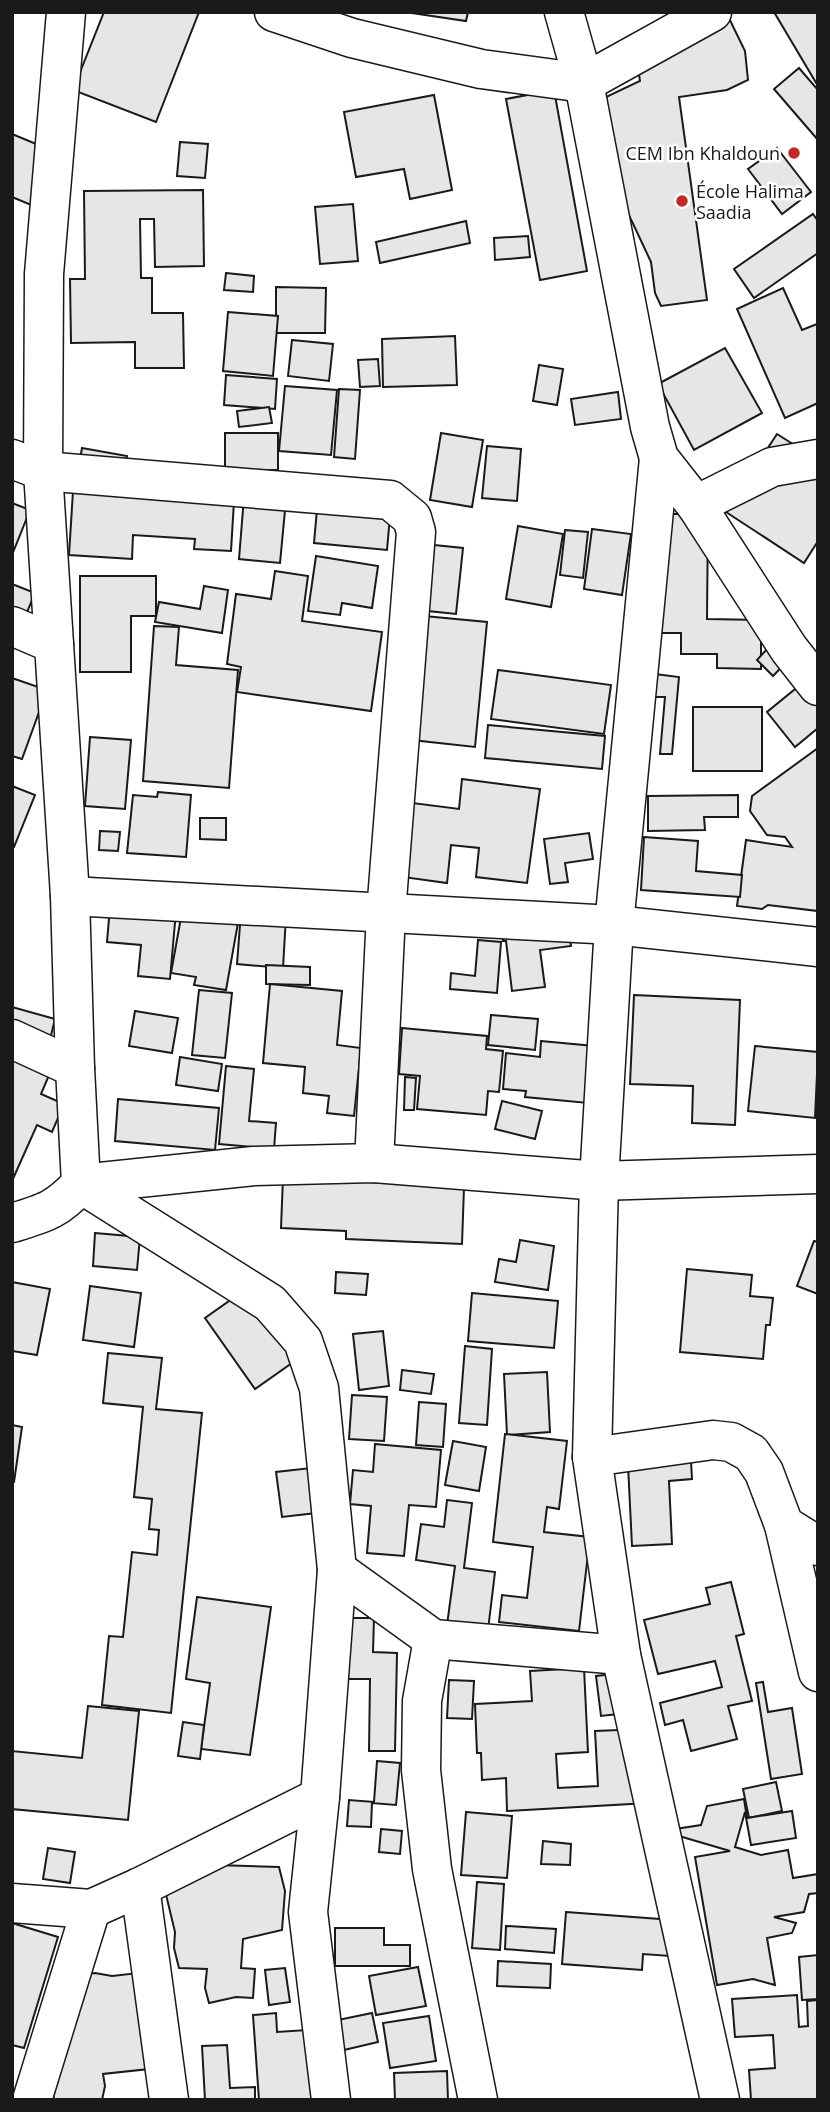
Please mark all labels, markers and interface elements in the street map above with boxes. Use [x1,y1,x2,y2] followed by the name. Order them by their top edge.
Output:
[626,141,780,165] place label: CEM Ibn Khaldoun
[786,145,802,161] marker: CEM Ibn Khaldoun
[696,179,804,224] place label: École Halima Saadia
[674,193,690,209] marker: École Halima Saadia

